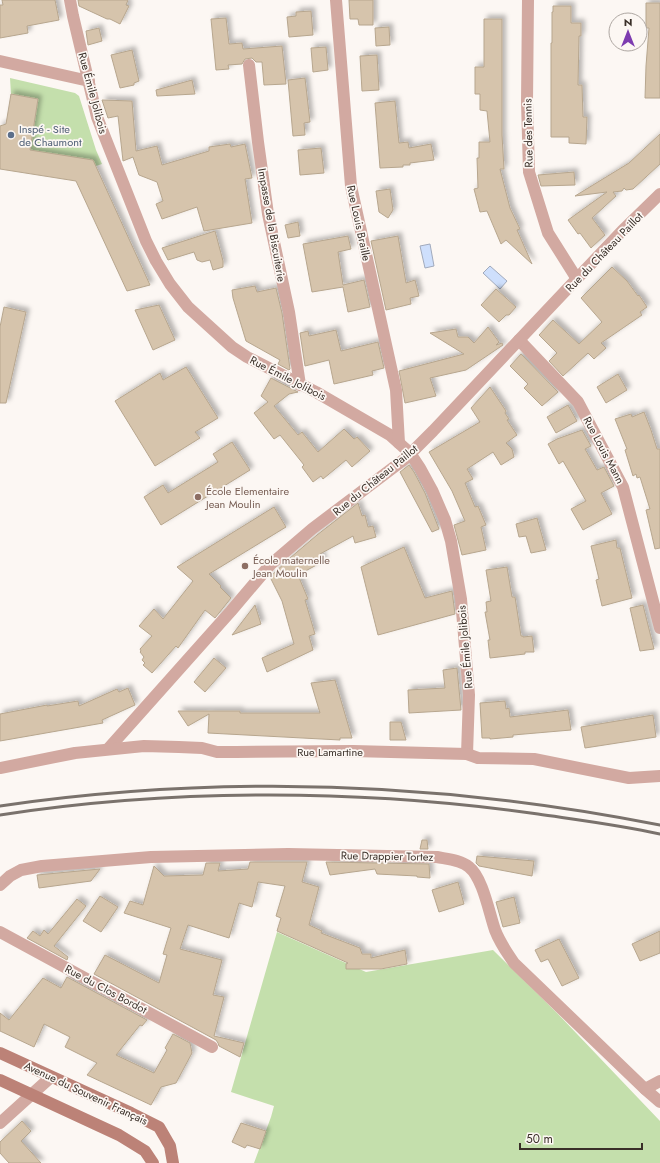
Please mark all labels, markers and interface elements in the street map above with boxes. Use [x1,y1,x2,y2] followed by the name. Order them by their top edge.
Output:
[608,12,648,52] north arrow
[624,14,632,30] text: N
[74,51,112,136] street label: Rue Émile Jolibois
[519,98,537,168] street label: Rue des Tennis
[19,121,82,150] place label: Inspé - Site de Chaumont
[6,130,16,140] marker: Inspé - Site de Chaumont
[254,167,290,283] street label: Impasse de la Biscuiterie
[343,184,375,263] street label: Rue Louis Braille
[562,208,647,295] street label: Rue du Château Paillot
[247,352,329,404] street label: Rue Émile Jolibois
[580,414,628,486] street label: Rue Louis Mann
[329,440,421,519] street label: Rue du Château Paillot
[204,483,289,512] place label: École Elementaire Jean Moulin
[193,492,203,502] marker: École Elementaire Jean Moulin
[251,552,330,581] place label: École maternelle Jean Moulin
[240,561,250,571] marker: École maternelle Jean Moulin
[453,604,477,689] street label: Rue Émile Jolibois
[297,744,363,760] street label: Rue Lamartine
[341,847,433,865] street label: Rue Drappier Tortez
[62,961,150,1018] street label: Rue du Clos Bordot
[22,1057,151,1129] street label: Avenue du Souvenir Français
[520,1125,642,1151] scale bar
[526,1130,553,1148] text: 50 m

